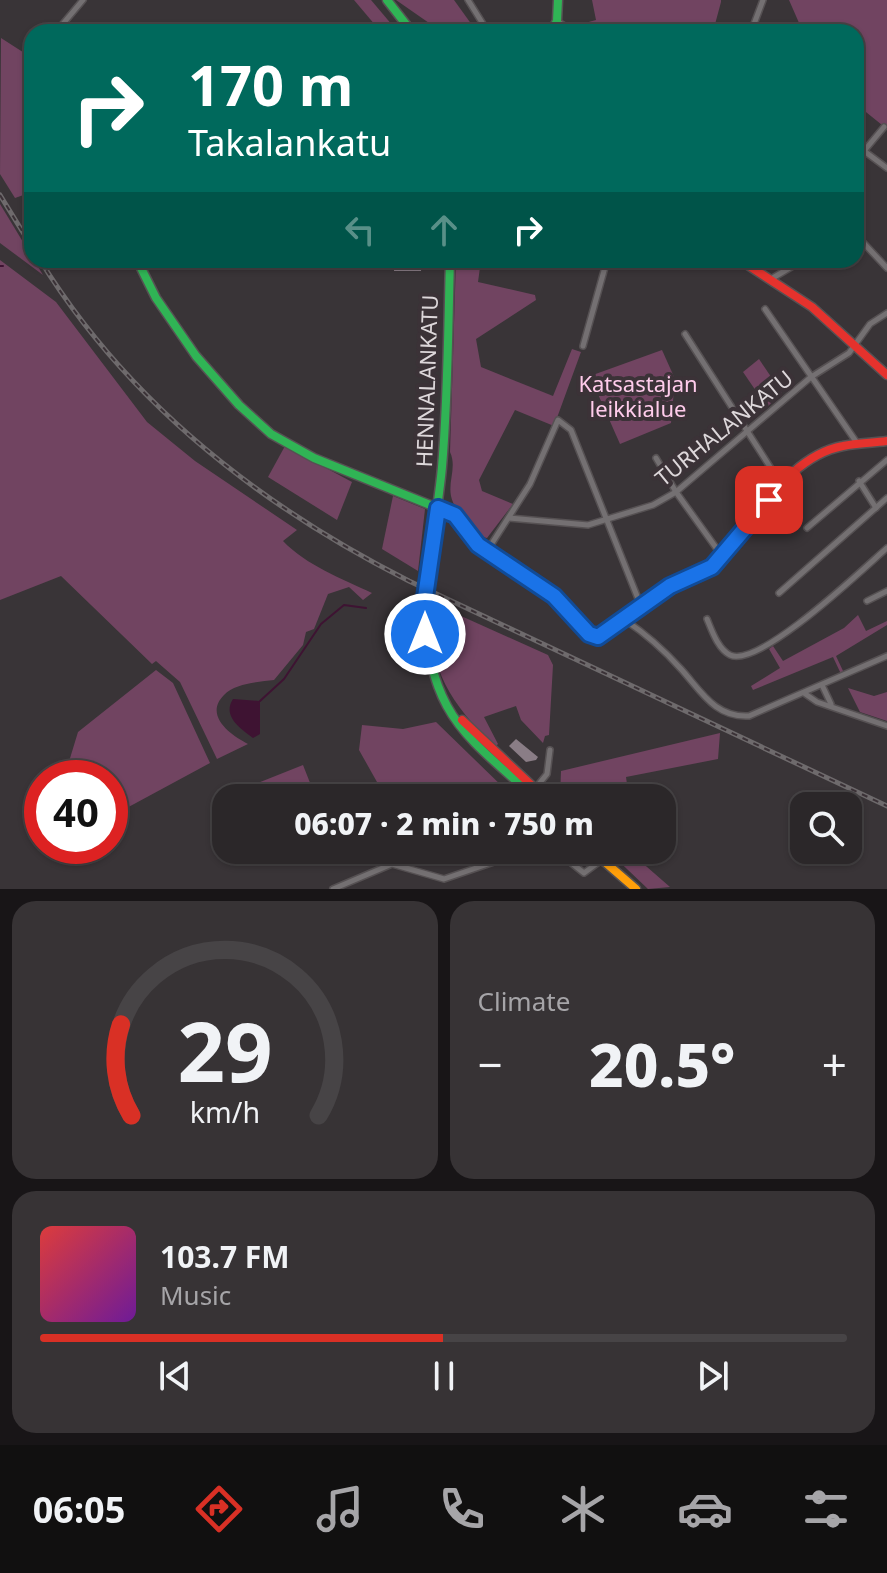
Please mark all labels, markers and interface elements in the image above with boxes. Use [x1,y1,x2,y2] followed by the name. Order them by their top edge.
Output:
[188,46,353,122] text: 170 m
[56,56,160,160] icon: right
[188,118,391,167] text: Takalankatu
[338,208,382,252] icon: left
[422,208,466,252] icon: ahead
[506,208,550,252] icon: right
[408,294,444,468] street label: HENNALANKATU
[648,362,799,492] street label: TURHALANKATU
[578,368,698,423] park label: Katsastajan leikkialue
[735,466,803,534] pin
[747,478,791,522] icon: arrive
[383,592,467,676] position arrow
[24,760,128,864] speed limit sign: 40
[790,792,862,864] map controls
[790,792,862,864] button: search
[294,803,594,844] text: 06:07 · 2 min · 750 m
[478,983,570,1019] text: Climate
[177,993,272,1106] text: 29
[589,1023,736,1105] text: 20.5°
[478,1034,503,1094] text: −
[822,1034,847,1094] text: +
[190,1092,260,1131] text: km/h
[160,1236,290,1277] text: 103.7 FM
[160,1277,231,1313] text: Music
[153,1354,197,1398] icon: previous
[422,1354,466,1398] icon: pause
[691,1354,735,1398] icon: next
[191,1481,247,1537] icon: directions
[312,1481,368,1537] icon: music
[434,1481,490,1537] icon: phone
[555,1481,611,1537] icon: climate
[677,1481,733,1537] icon: car
[798,1481,854,1537] icon: filters
[33,1485,125,1534] text: 06:05

